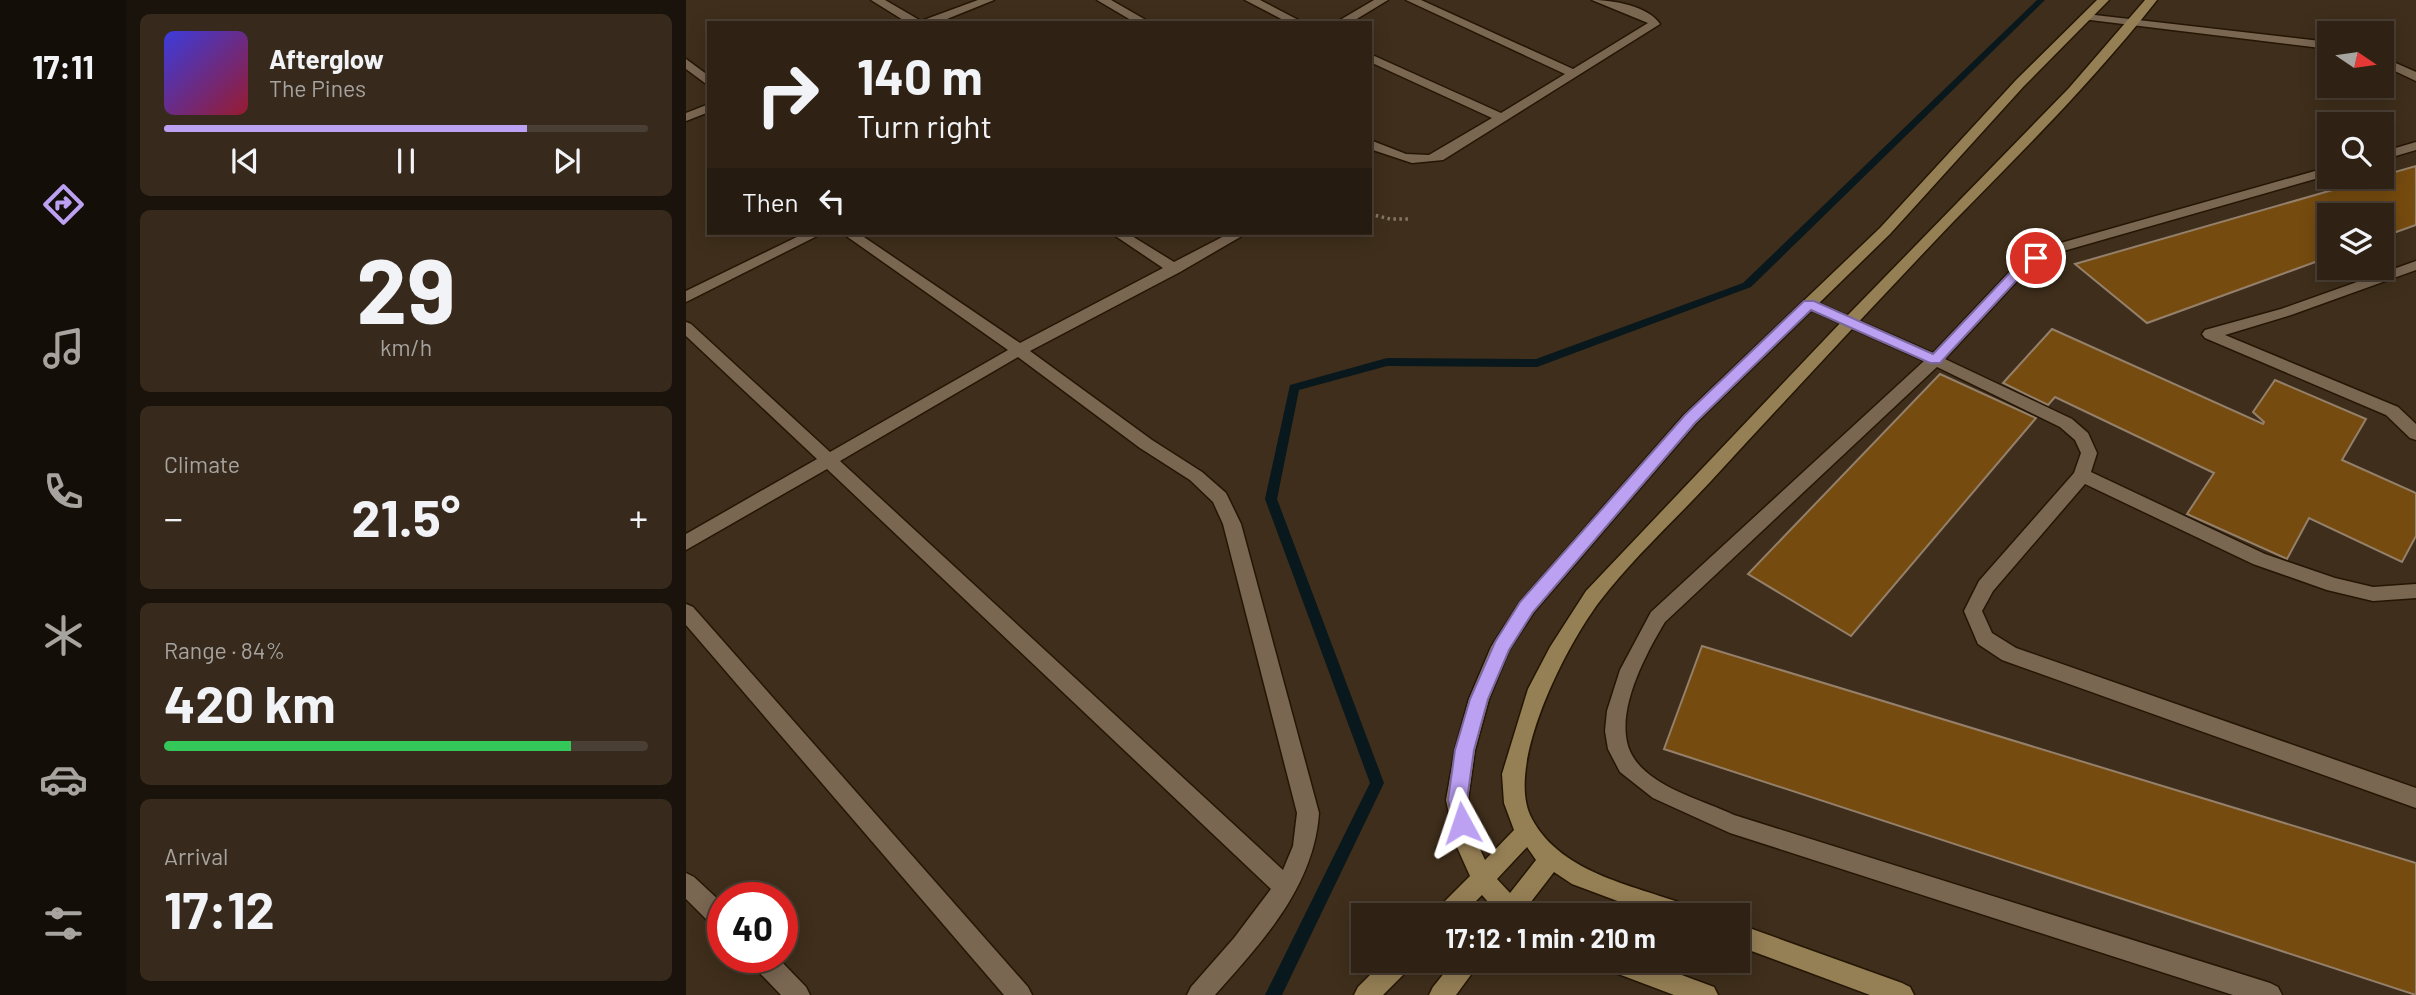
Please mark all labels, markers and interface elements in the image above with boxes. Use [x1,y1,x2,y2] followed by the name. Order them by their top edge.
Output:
[2317,21,2394,98] north arrow
[2317,21,2394,280] map controls
[269,43,384,74] text: Afterglow
[857,46,983,105] text: 140 m
[32,47,94,85] text: 17:11
[742,49,833,140] icon: right
[269,74,366,102] text: The Pines
[857,106,992,144] text: Turn right
[2317,112,2394,189] button: search
[226,142,264,180] icon: previous
[387,142,425,180] icon: pause
[548,142,586,180] icon: next
[39,180,88,229] icon: directions
[813,182,851,220] icon: left
[742,186,799,217] text: Then
[2317,203,2394,280] button: layers
[2006,228,2066,288] pin
[356,233,456,342] text: 29
[2017,239,2055,277] icon: arrive
[39,324,88,373] icon: music
[380,333,432,361] text: km/h
[164,450,240,478] text: Climate
[39,467,88,516] icon: phone
[352,485,460,547] text: 21.5°
[164,494,183,540] text: −
[629,494,648,540] text: +
[39,611,88,660] icon: climate
[164,636,285,664] text: Range · 84%
[164,671,336,733] text: 420 km
[39,755,88,804] icon: car
[1425,786,1499,860] position arrow
[164,842,228,870] text: Arrival
[164,877,275,939] text: 17:12
[707,882,798,973] speed limit sign: 40
[39,899,88,948] icon: filters
[1445,922,1656,953] text: 17:12 · 1 min · 210 m

